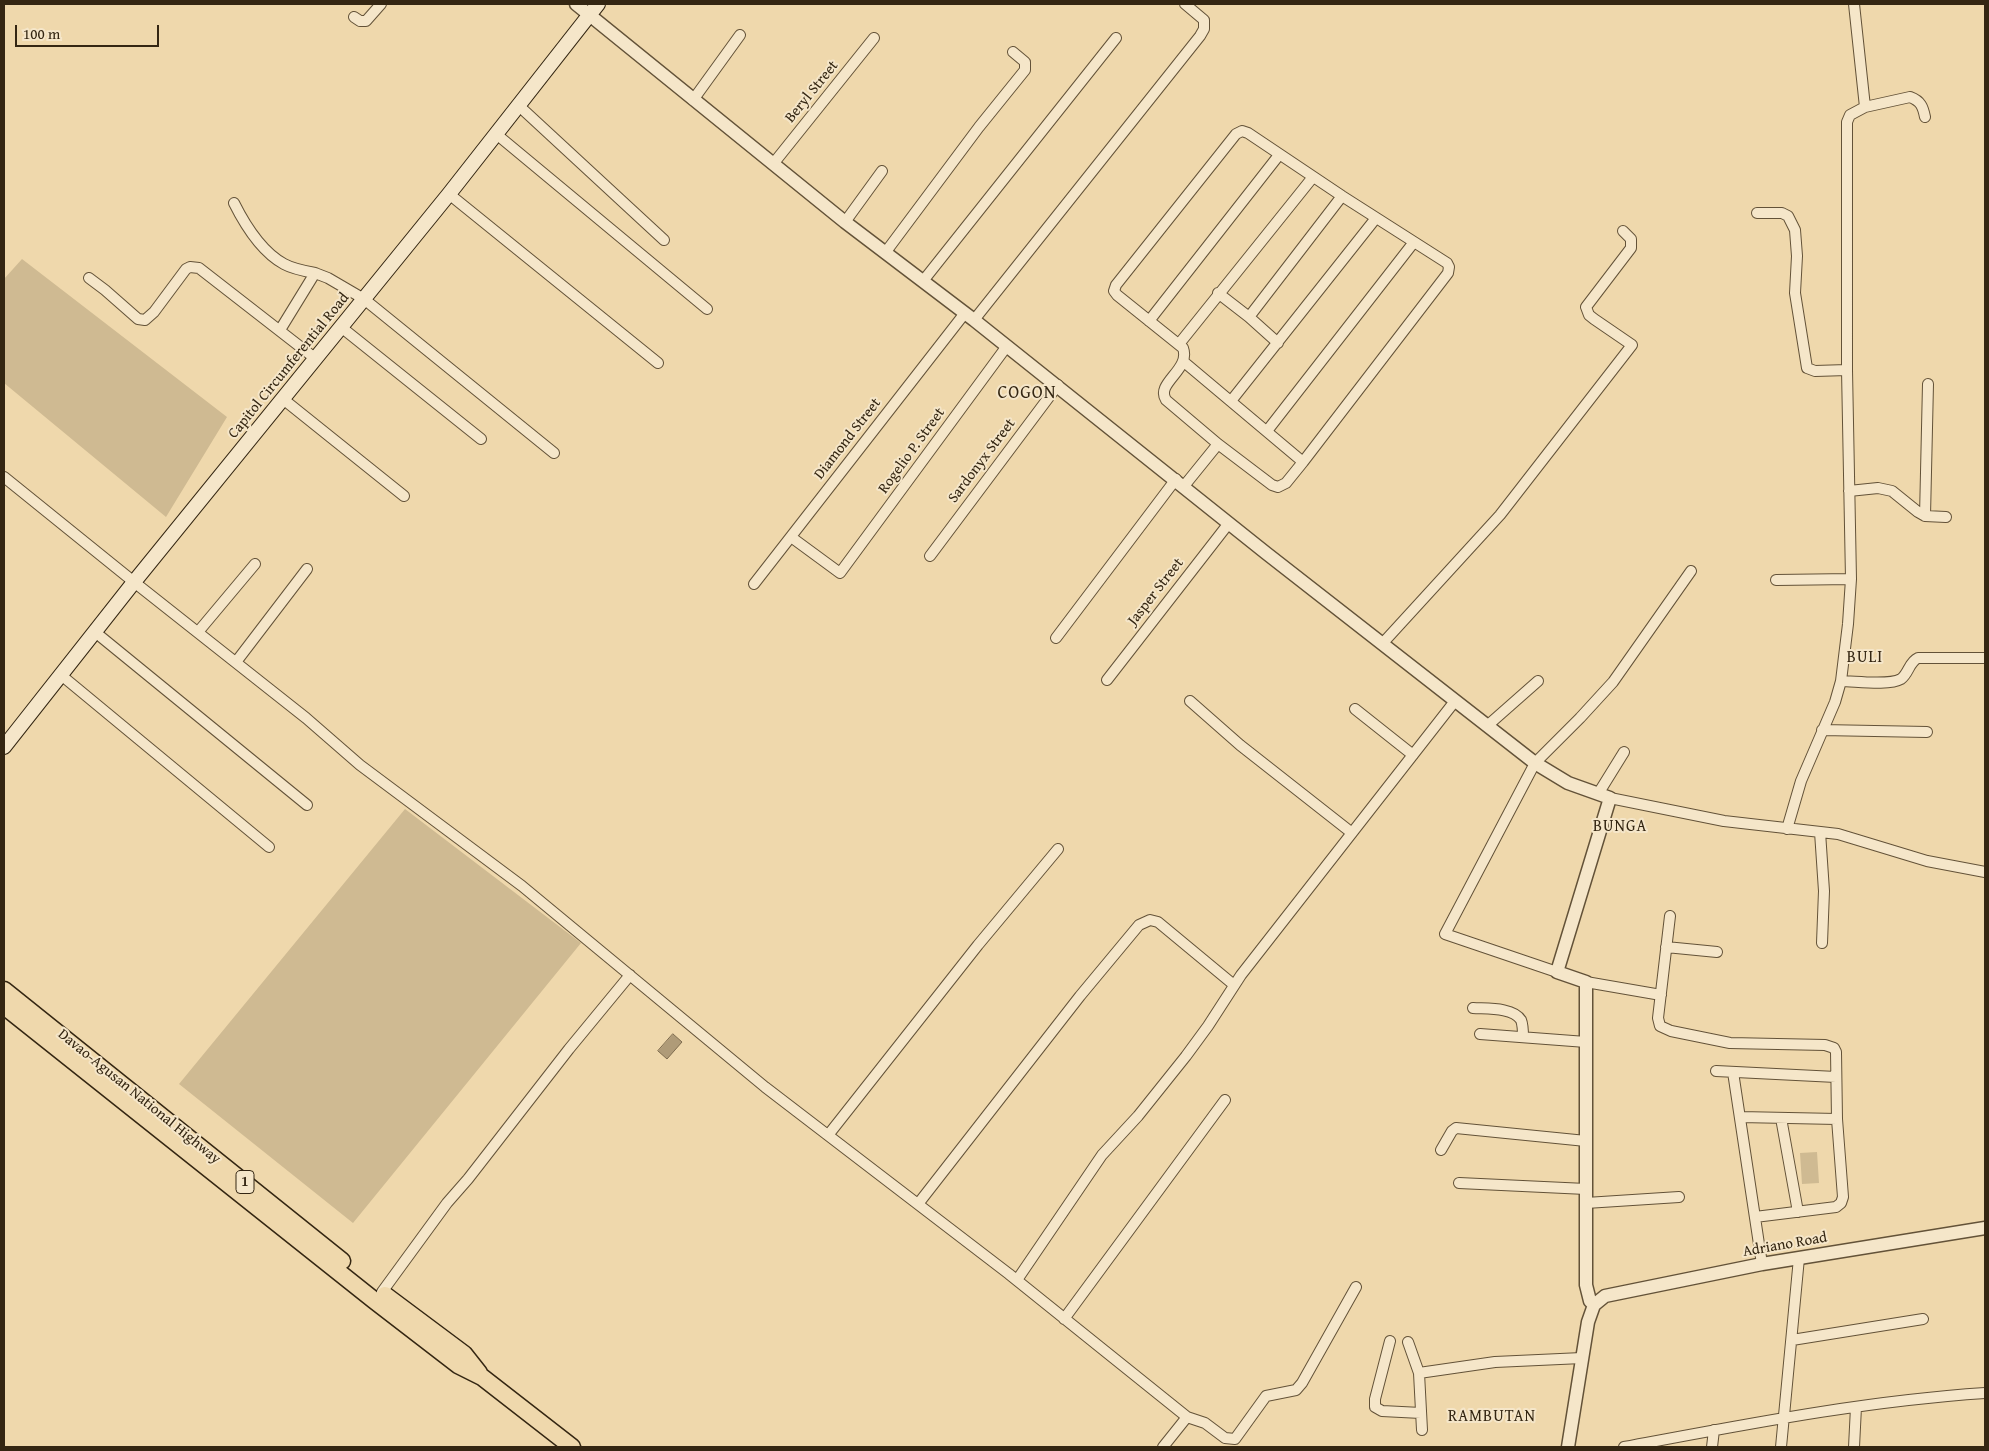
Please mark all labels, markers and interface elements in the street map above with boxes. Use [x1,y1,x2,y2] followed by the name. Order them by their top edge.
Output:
[18,15,161,47] scale bar
[23,23,60,44] text: 100 m
[782,57,842,127] street label: Beryl Street
[225,290,353,442] street label: Capitol Circumferential Road
[997,382,1057,404] district label: COGON
[811,395,885,483] street label: Diamond Street
[875,405,949,497] street label: Rogelio P. Street
[944,415,1020,507] street label: Sardonyx Street
[1124,555,1188,629] street label: Jasper Street
[1846,648,1884,668] district label: BULI
[1592,817,1648,837] district label: BUNGA
[54,1026,224,1168] street label: Davao-Agusan National Highway
[236,1170,254,1194] road number: 1
[1741,1229,1829,1261] street label: Adriano Road
[1447,1407,1537,1427] district label: RAMBUTAN

